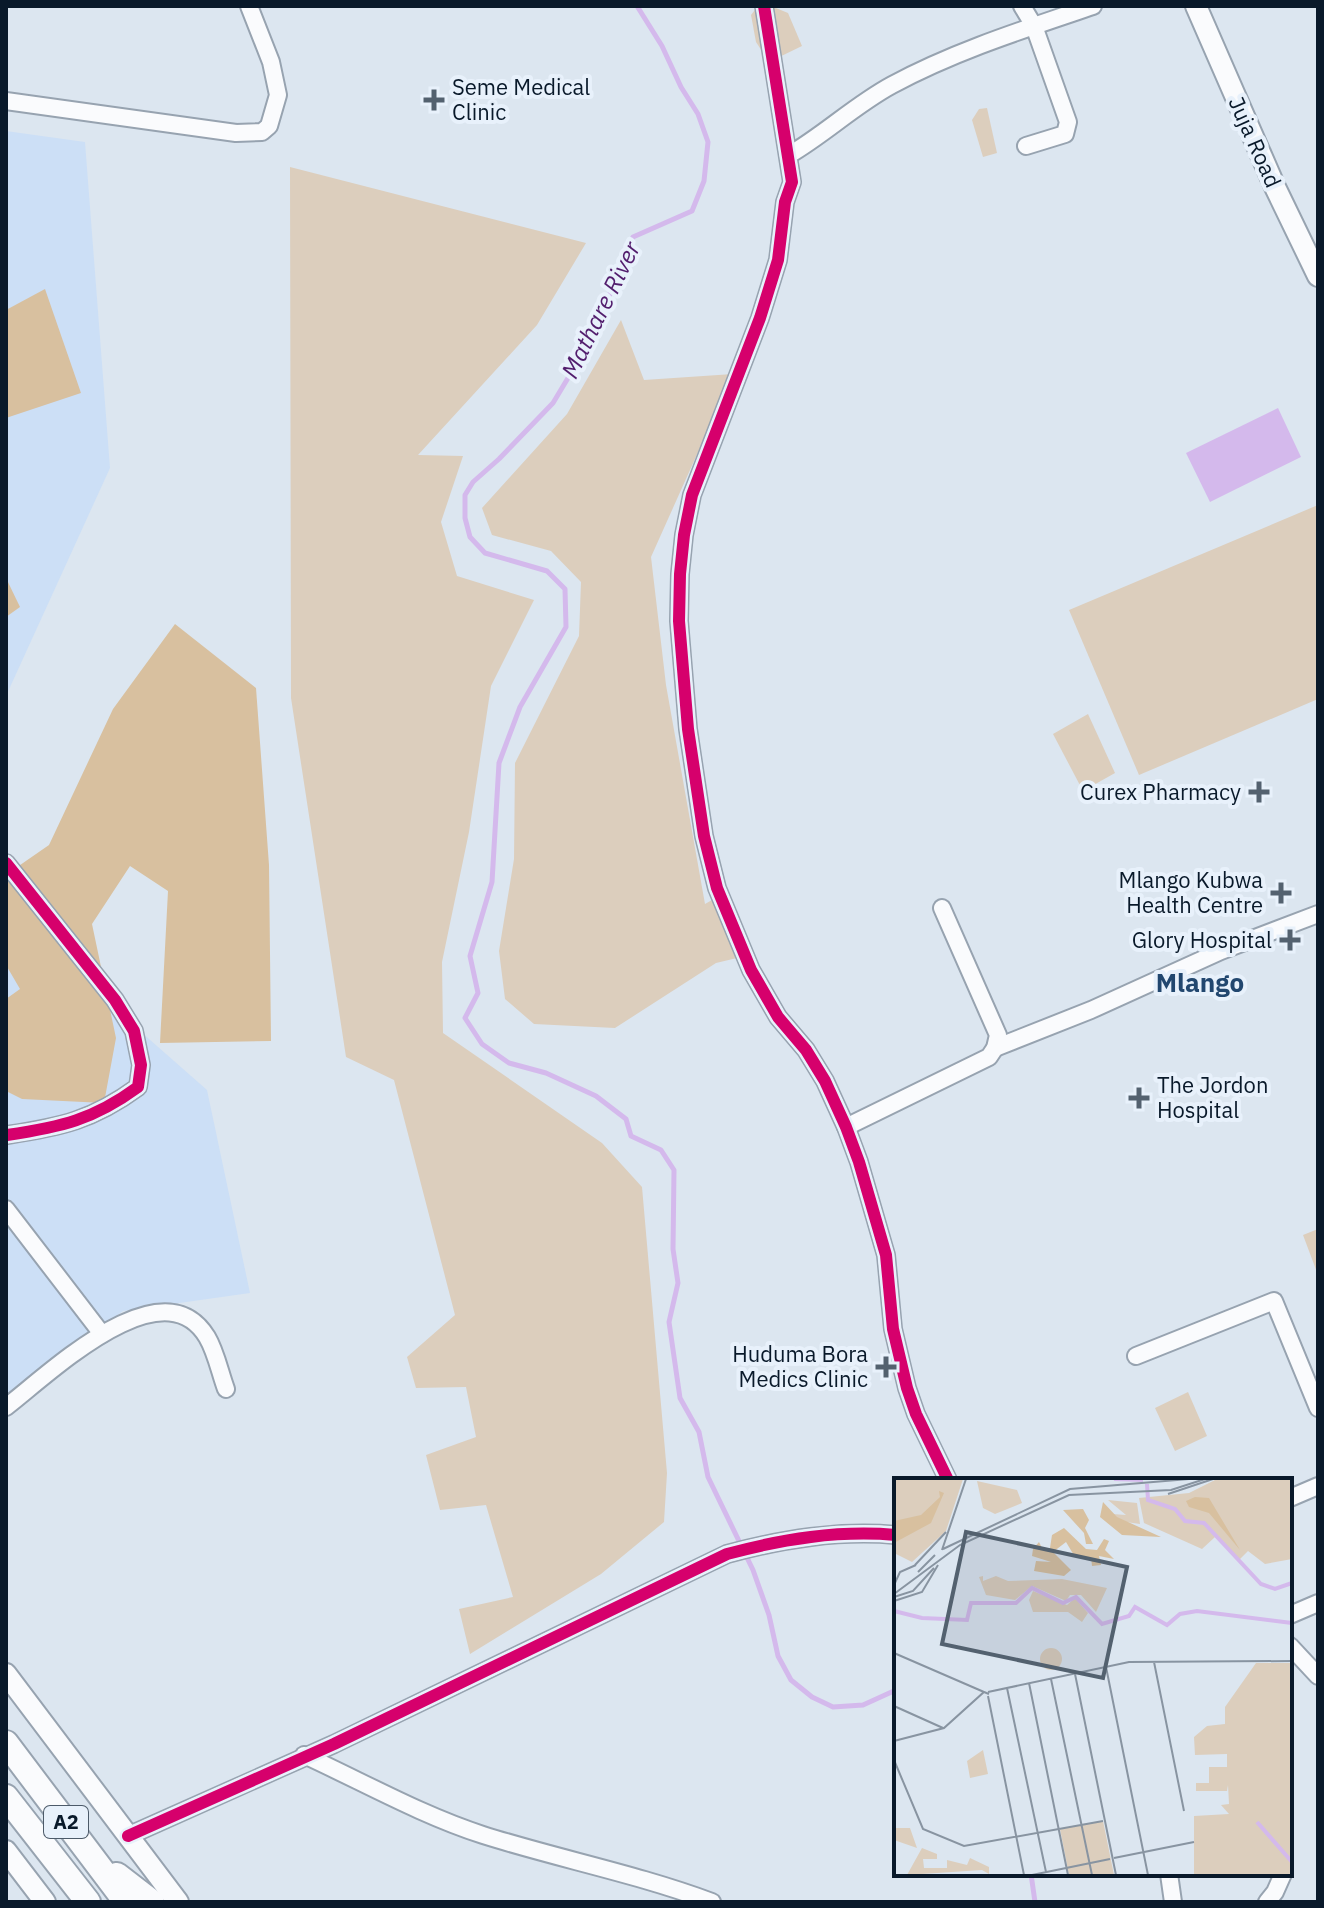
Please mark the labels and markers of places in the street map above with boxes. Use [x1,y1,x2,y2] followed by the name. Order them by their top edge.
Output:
[452,72,590,126] place label: Seme Medical Clinic
[423,89,445,111] marker: Seme Medical Clinic
[1080,777,1241,806] place label: Curex Pharmacy
[1248,781,1270,803] marker: Curex Pharmacy
[1119,865,1263,919] place label: Mlango Kubwa Health Centre
[1270,882,1292,904] marker: Mlango Kubwa Health Centre
[1132,925,1272,954] place label: Glory Hospital
[1279,929,1301,951] marker: Glory Hospital
[1157,1070,1268,1124] place label: The Jordon Hospital
[1128,1087,1150,1109] marker: The Jordon Hospital
[732,1339,868,1393] place label: Huduma Bora Medics Clinic
[875,1356,897,1378] marker: Huduma Bora Medics Clinic

